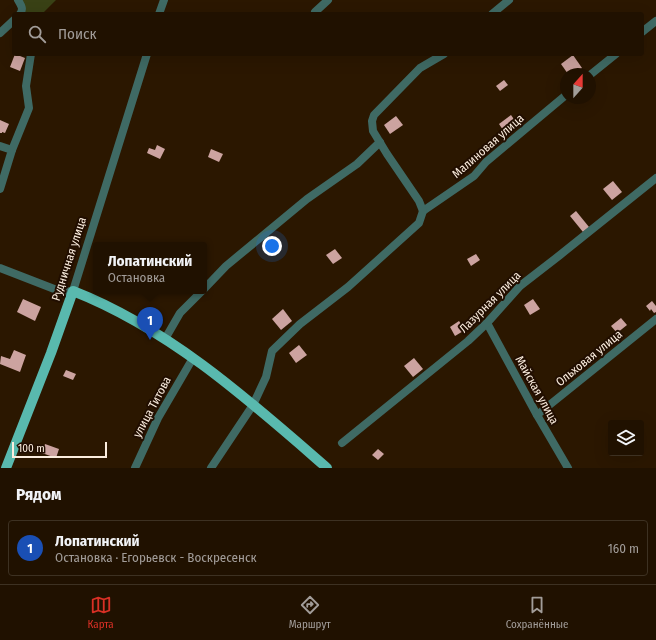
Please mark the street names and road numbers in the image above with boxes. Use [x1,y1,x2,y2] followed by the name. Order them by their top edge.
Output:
[449,111,527,181] street label: Малиновая улица
[49,215,89,303] street label: Рудничная улица
[456,268,524,336] street label: Лазурная улица
[553,327,625,389] street label: Ольховая улица
[512,353,562,427] street label: Майская улица
[130,374,174,440] street label: улица Титова

